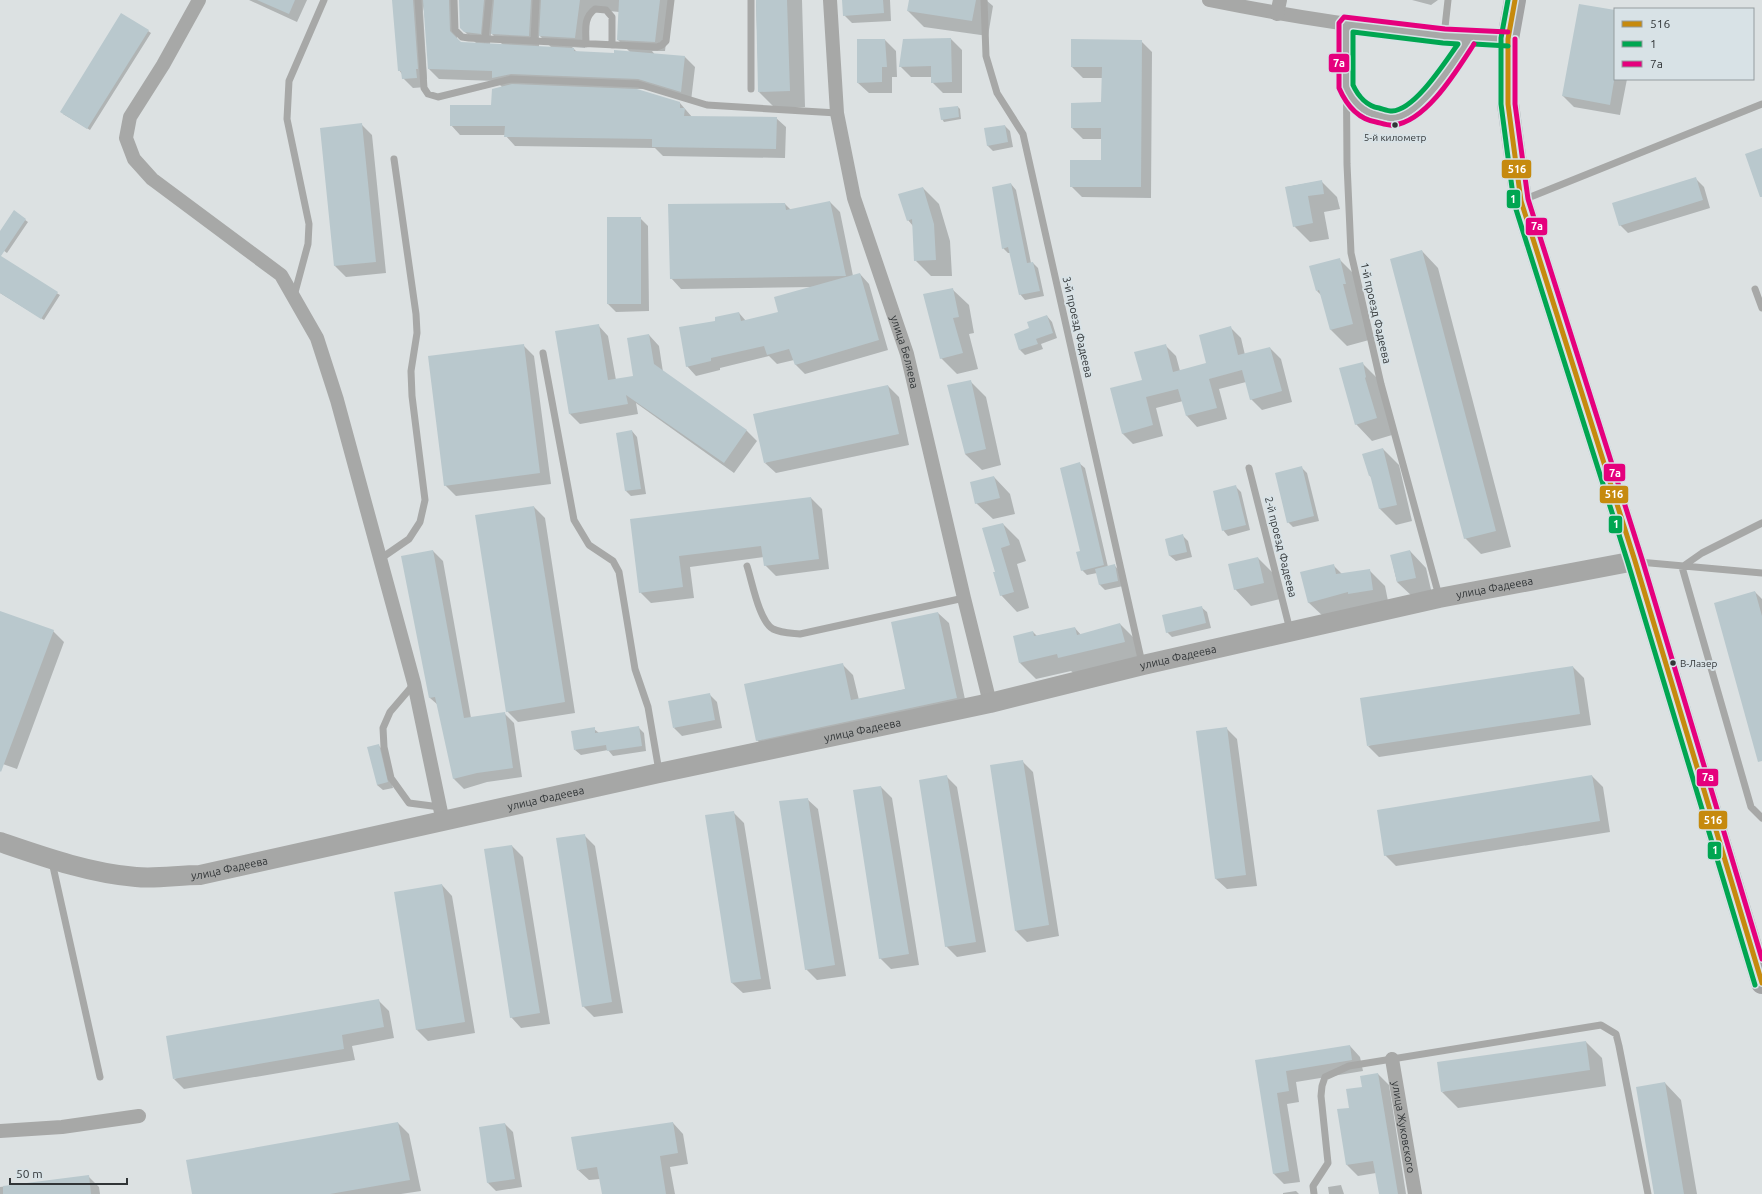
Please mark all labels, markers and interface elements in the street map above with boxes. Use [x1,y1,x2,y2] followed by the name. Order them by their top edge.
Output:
[1614,8,1754,80] legend
[1650,17,1671,30] text: 516
[1650,37,1657,50] text: 1
[1328,53,1350,73] line badge: 7а
[1333,57,1345,69] text: 7а
[1650,57,1663,70] text: 7а
[1390,120,1400,130] marker: 5-й километр
[1364,132,1426,143] place label: 5-й километр
[1501,159,1532,179] line badge: 516
[1508,163,1526,175] text: 516
[1506,189,1521,209] line badge: 1
[1510,193,1516,205] text: 1
[1525,217,1548,236] line badge: 7а
[1531,220,1543,232] text: 7а
[1359,261,1393,365] street label: 1-й проезд Фадеева
[1061,275,1095,379] street label: 3-й проезд Фадеева
[888,314,921,390] street label: улица Беляева
[1603,463,1626,482] line badge: 7а
[1609,467,1621,479] text: 7а
[1599,485,1629,504] line badge: 516
[1605,488,1623,500] text: 516
[1263,495,1299,599] street label: 2-й проезд Фадеева
[1608,515,1623,534] line badge: 1
[1613,518,1619,530] text: 1
[1455,574,1534,601] street label: улица Фадеева
[1139,643,1217,672] street label: улица Фадеева
[1668,658,1678,668] marker: В-Лазер
[1680,658,1717,669] place label: В-Лазер
[823,716,902,744] street label: улица Фадеева
[1696,768,1719,787] line badge: 7а
[1702,771,1714,783] text: 7а
[506,784,585,813] street label: улица Фадеева
[1698,810,1728,830] line badge: 516
[1704,814,1722,826] text: 516
[1707,841,1722,860] line badge: 1
[1712,844,1718,856] text: 1
[191,854,269,881] street label: улица Фадеева
[1390,1080,1417,1174] street label: улица Жуковского
[10,1160,127,1186] scale bar
[16,1167,43,1180] text: 50 m

